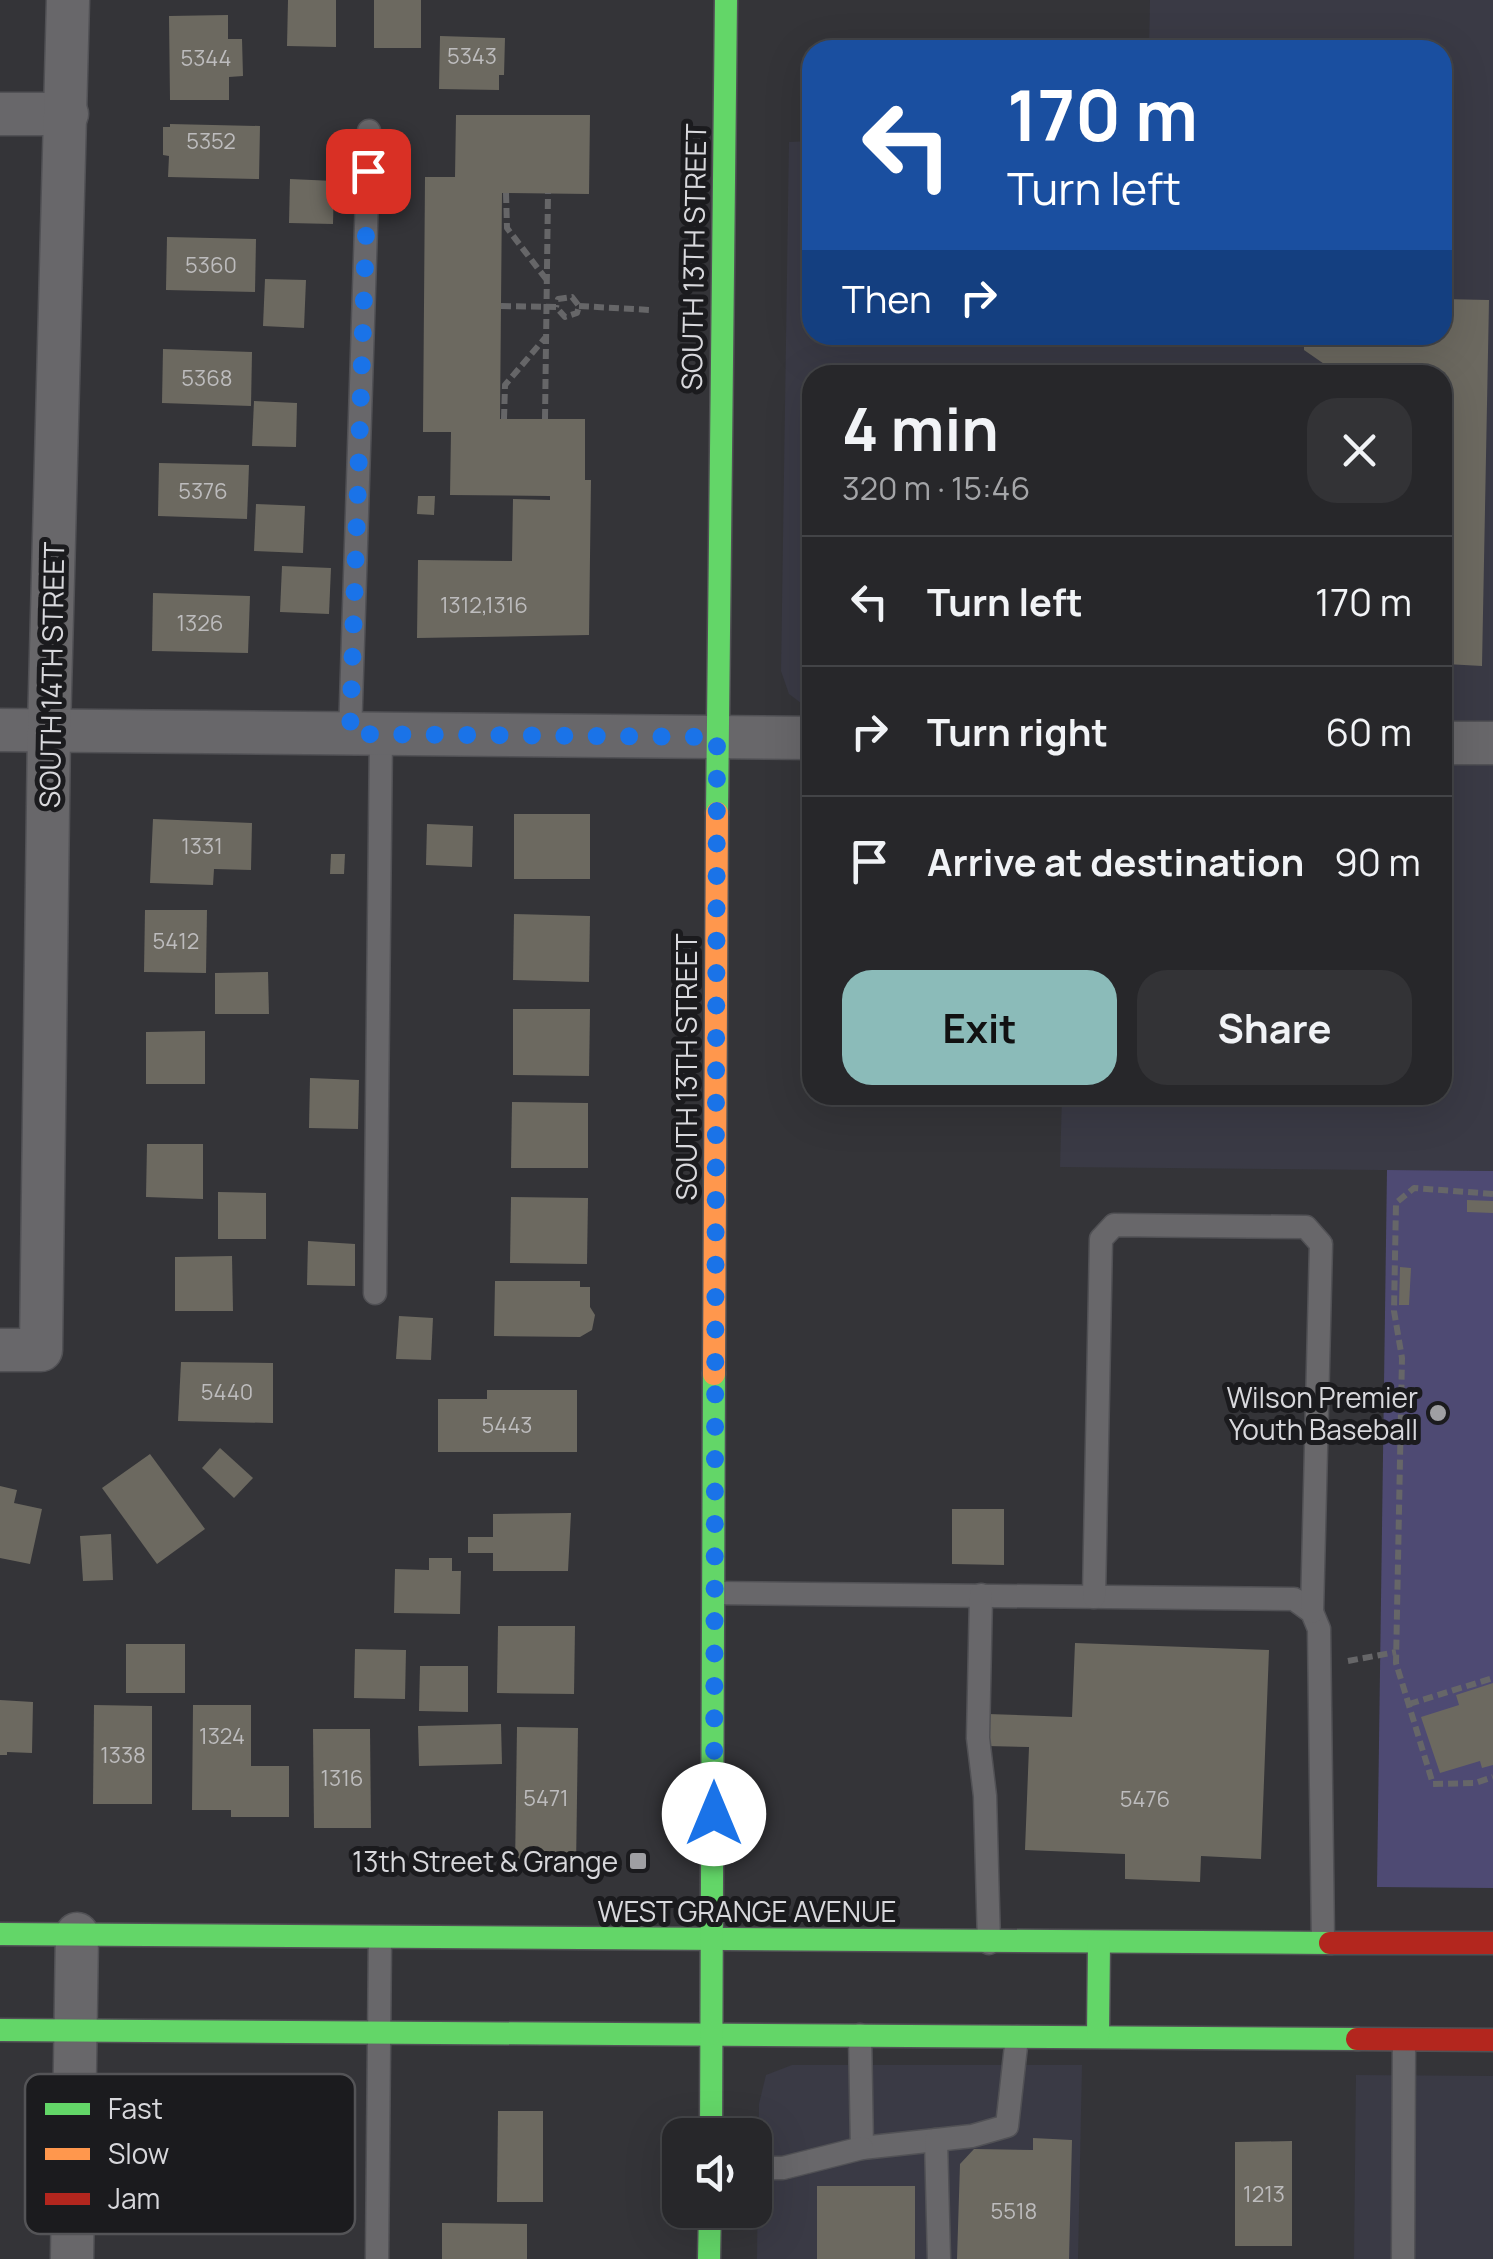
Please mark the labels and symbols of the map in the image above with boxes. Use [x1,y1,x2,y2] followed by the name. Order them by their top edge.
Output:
[447,41,497,71] house number: 5343
[180,43,232,73] house number: 5344
[672,123,714,391] street label: SOUTH 13TH STREET
[186,126,236,156] house number: 5352
[326,129,411,214] pin
[185,250,237,280] house number: 5360
[181,363,233,393] house number: 5368
[178,476,228,506] house number: 5376
[30,541,72,808] street label: SOUTH 14TH STREET
[440,590,528,620] house number: 1312,1316
[177,608,223,638] house number: 1326
[181,831,223,861] house number: 1331
[153,926,199,956] house number: 5412
[667,933,705,1200] street label: SOUTH 13TH STREET
[201,1377,253,1407] house number: 5440
[1226,1378,1418,1448] place label: Wilson Premier Youth Baseball
[1427,1402,1449,1424] marker: Wilson Premier Youth Baseball
[481,1410,533,1440] house number: 5443
[199,1721,245,1751] house number: 1324
[100,1740,146,1770] house number: 1338
[662,1762,766,1866] position arrow
[321,1763,363,1793] house number: 1316
[523,1783,569,1813] house number: 5471
[1120,1784,1170,1814] house number: 5476
[352,1842,618,1880] place label: 13th Street & Grange
[627,1850,649,1872] marker: 13th Street & Grange
[597,1892,897,1930] street label: WEST GRANGE AVENUE
[25,2074,355,2234] legend
[108,2089,163,2127] text: Fast
[108,2134,169,2172] text: Slow
[108,2179,160,2217] text: Jam
[1243,2179,1285,2209] house number: 1213
[991,2196,1037,2226] house number: 5518

